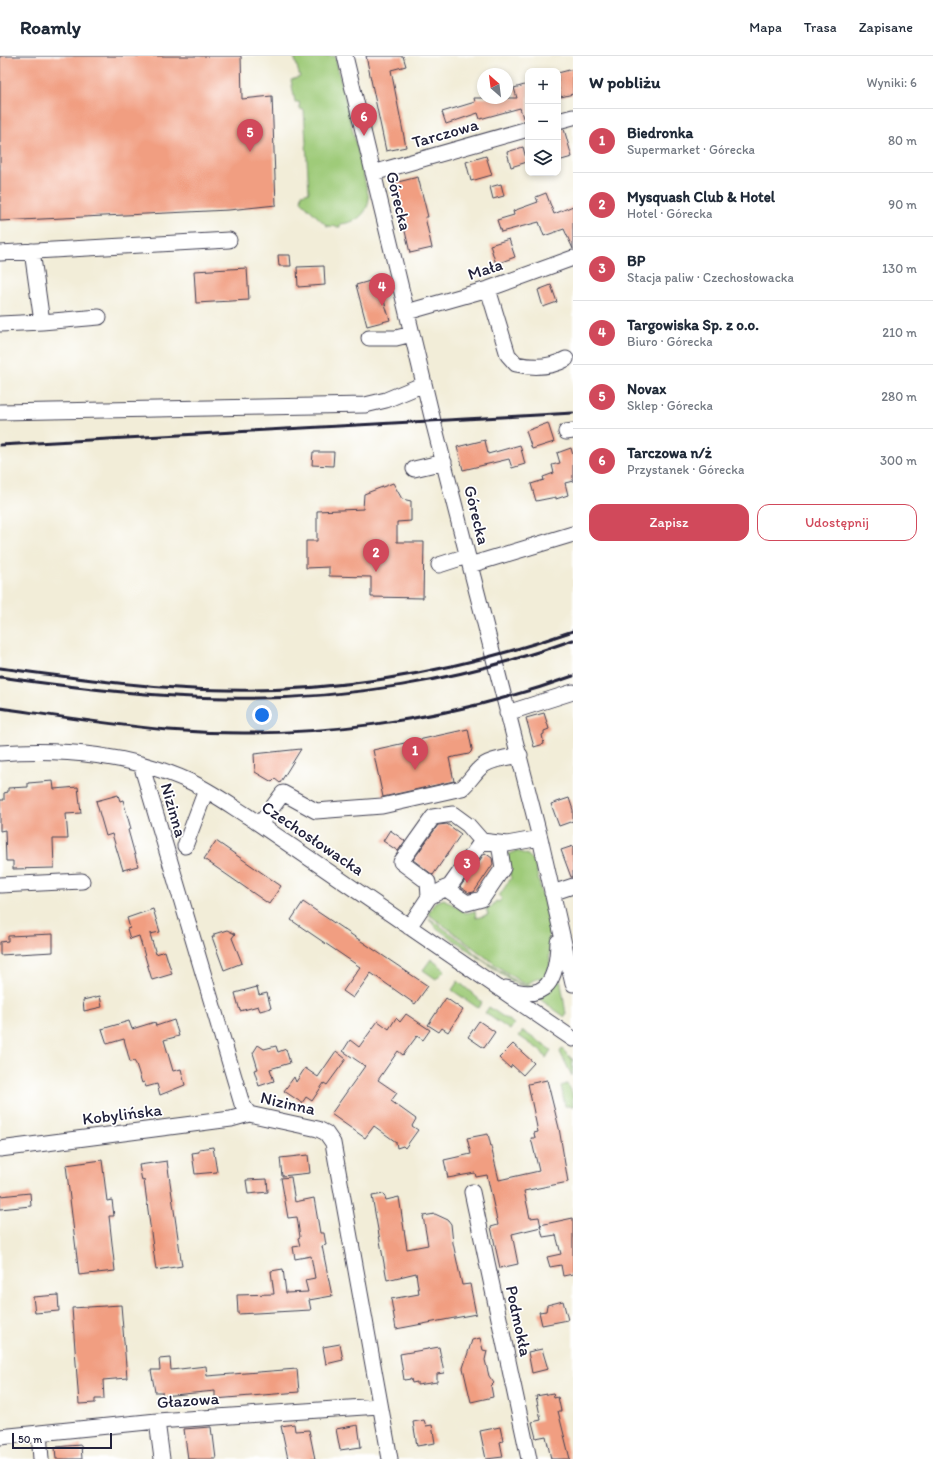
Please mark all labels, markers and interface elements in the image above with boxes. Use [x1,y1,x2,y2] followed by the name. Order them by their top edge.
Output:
[20,16,81,39] text: Roamly
[749,19,782,36] text: Mapa
[804,19,837,36] text: Trasa
[859,19,913,36] text: Zapisane
[477,68,513,104] north arrow
[525,68,561,176] map controls
[525,68,561,104] button: +
[589,72,660,92] text: W pobliżu
[867,75,917,90] text: Wyniki: 6
[351,103,377,136] pin: 6
[525,104,561,140] button: −
[410,114,481,152] street label: Tarczowa
[237,119,263,152] pin: 5
[627,124,693,142] text: Biedronka
[599,133,605,148] text: 1
[888,133,917,148] text: 80 m
[525,140,561,176] button: layers
[627,142,755,157] text: Supermarket · Górecka
[382,169,416,233] street label: Górecka
[627,188,775,206] text: Mysquash Club & Hotel
[599,197,605,212] text: 2
[888,197,917,212] text: 90 m
[627,206,712,221] text: Hotel · Górecka
[627,252,645,270] text: BP
[465,254,505,284] street label: Mała
[598,261,606,276] text: 3
[882,261,917,276] text: 130 m
[627,270,794,285] text: Stacja paliw · Czechosłowacka
[369,273,395,306] pin: 4
[627,316,759,334] text: Targowiska Sp. z o.o.
[598,325,606,340] text: 4
[882,325,917,340] text: 210 m
[627,334,713,349] text: Biuro · Górecka
[627,380,666,398] text: Novax
[599,389,605,404] text: 5
[881,389,917,404] text: 280 m
[627,398,713,413] text: Sklep · Górecka
[627,444,712,462] text: Tarczowa n/ż
[599,453,605,468] text: 6
[880,453,917,468] text: 300 m
[627,462,744,477] text: Przystanek · Górecka
[460,483,494,547] street label: Górecka
[589,504,749,541] button: Zapisz
[757,504,917,541] button: Udostępnij
[363,539,389,572] pin: 2
[252,705,272,725] your location
[402,737,428,770] pin: 1
[157,781,191,840] street label: Nizinna
[258,796,368,880] street label: Czechosłowacka
[454,850,480,883] pin: 3
[259,1087,318,1119] street label: Nizinna
[81,1099,163,1129] street label: Kobylińska
[502,1284,536,1358] street label: Podmokła
[156,1388,220,1412] street label: Głazowa
[12,1431,112,1450] scale bar
[18,1433,42,1446] text: 50 m

